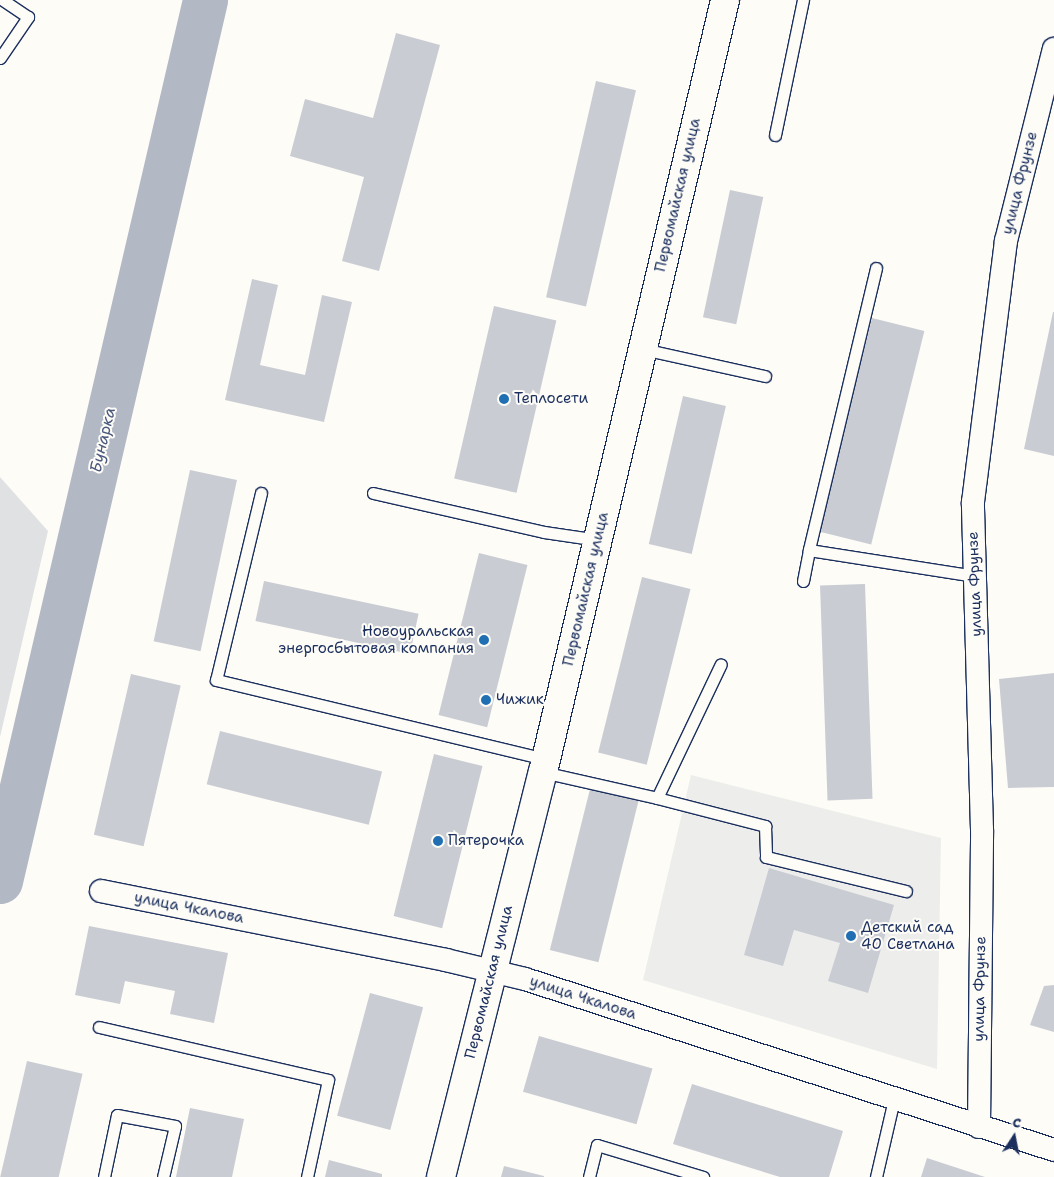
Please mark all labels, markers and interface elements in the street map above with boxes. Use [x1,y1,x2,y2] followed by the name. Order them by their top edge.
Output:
[652,116,704,274] street label: Первомайская улица
[999,130,1041,236] street label: улица Фрунзе
[514,390,588,408] place label: Теплосети
[498,393,510,405] marker: Теплосети
[86,406,120,474] water label: Бунарка
[560,510,612,668] street label: Первомайская улица
[964,531,986,637] street label: улица Фрунзе
[278,622,474,657] place label: Новоуральская энергосбытовая компания
[478,634,490,646] marker: Новоуральская энергосбытовая компания
[496,691,544,709] place label: Чижик
[480,694,492,706] marker: Чижик
[448,832,524,850] place label: Пятерочка
[432,835,444,847] marker: Пятерочка
[133,889,245,927] street label: улица Чкалова
[461,903,517,1061] street label: Первомайская улица
[861,918,955,953] place label: Детский сад 40 Светлана
[845,930,857,942] marker: Детский сад 40 Светлана
[970,936,990,1042] street label: улица Фрунзе
[527,972,639,1024] street label: улица Чкалова
[989,1112,1039,1162] north arrow
[1011,1113,1023,1132] text: С

